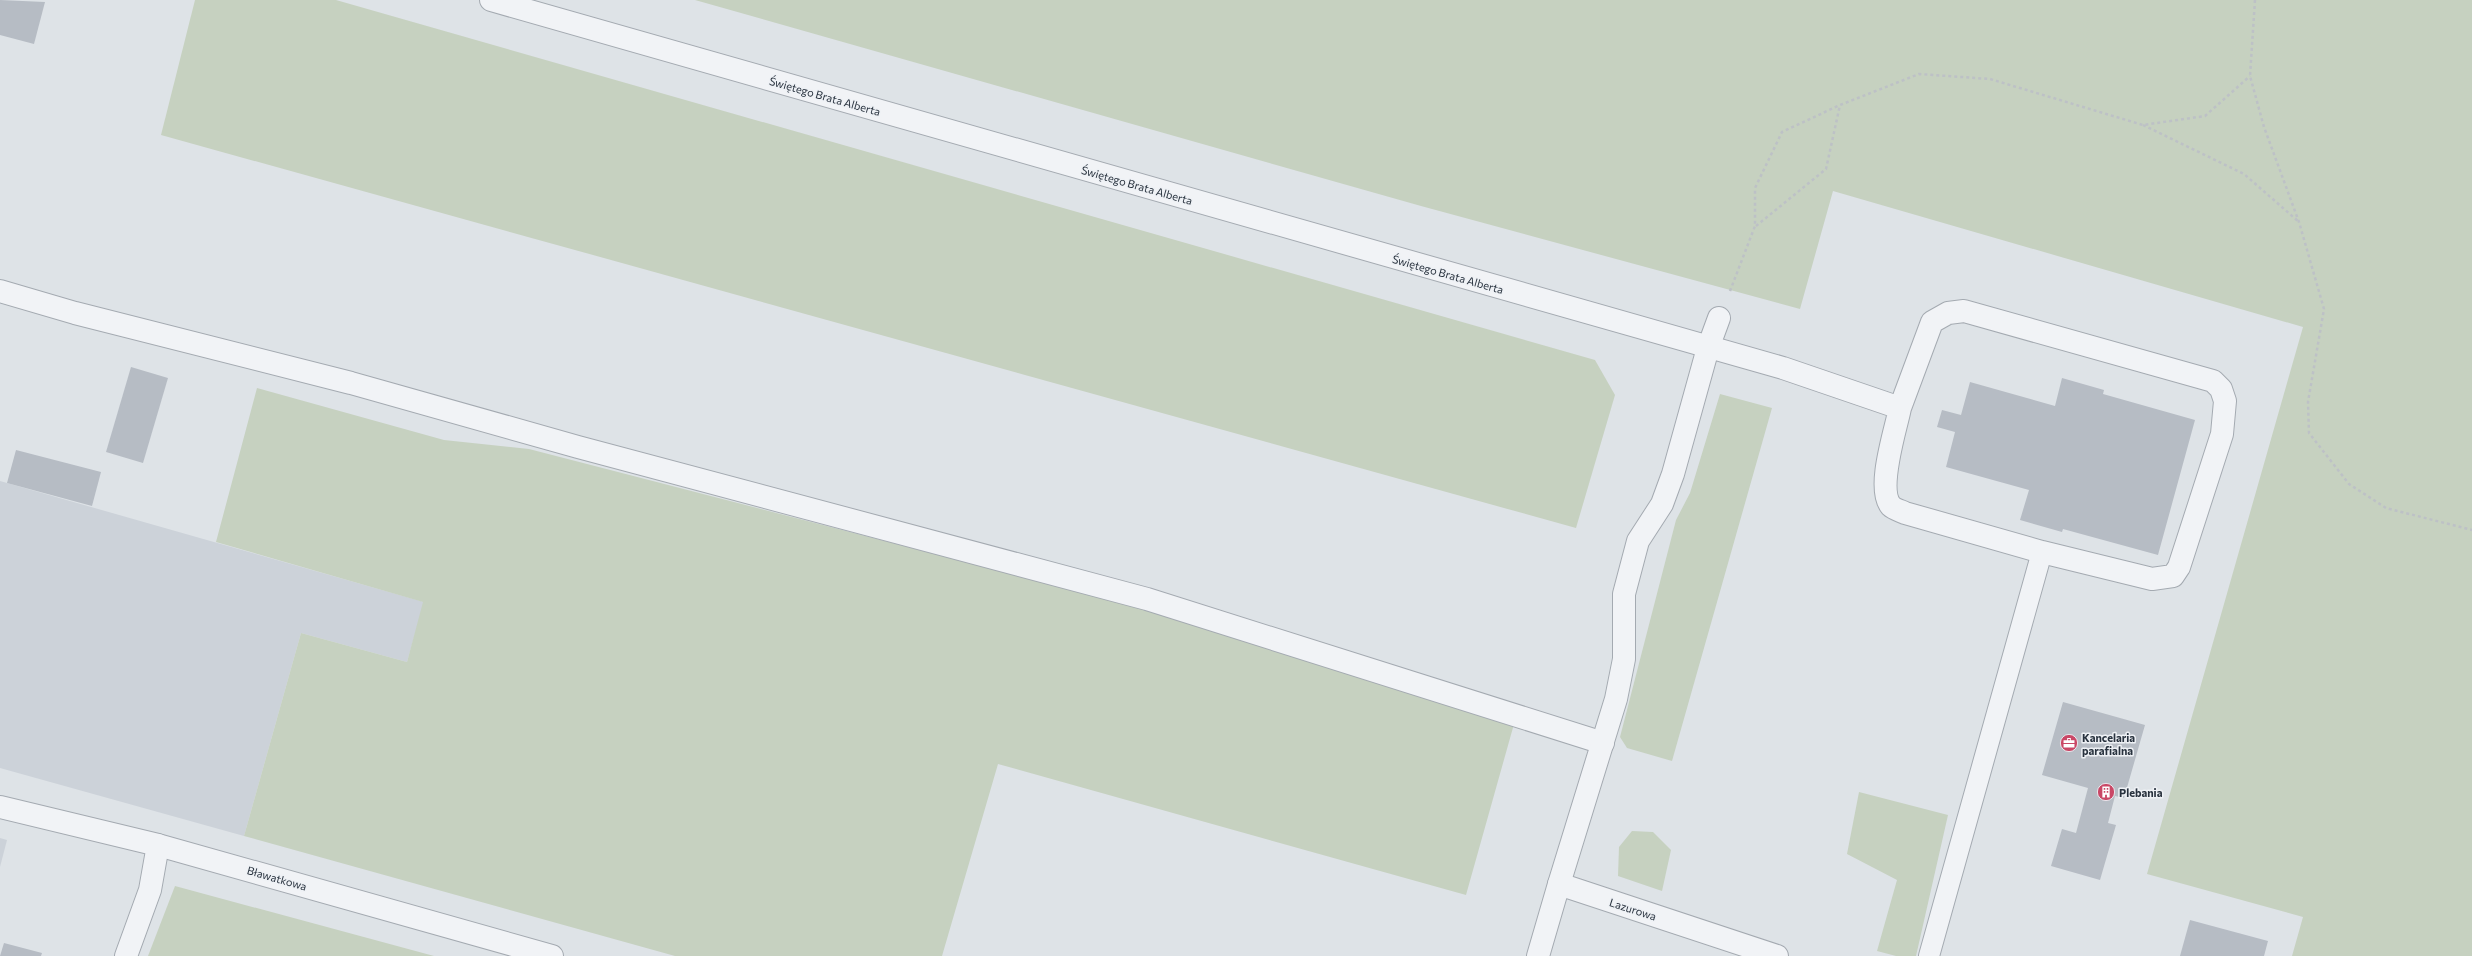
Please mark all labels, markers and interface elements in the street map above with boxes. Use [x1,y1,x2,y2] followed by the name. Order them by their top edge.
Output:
[768,73,882,118] street label: Świętego Brata Alberta
[1080,162,1194,207] street label: Świętego Brata Alberta
[1391,251,1505,296] street label: Świętego Brata Alberta
[2082,731,2135,757] place label: Kancelaria parafialna
[2059,733,2079,753] office icon: Kancelaria parafialna
[2096,782,2116,802] building icon: Plebania
[2119,786,2163,799] place label: Plebania
[246,863,308,893] street label: Bławatkowa
[1608,895,1658,923] street label: Lazurowa

